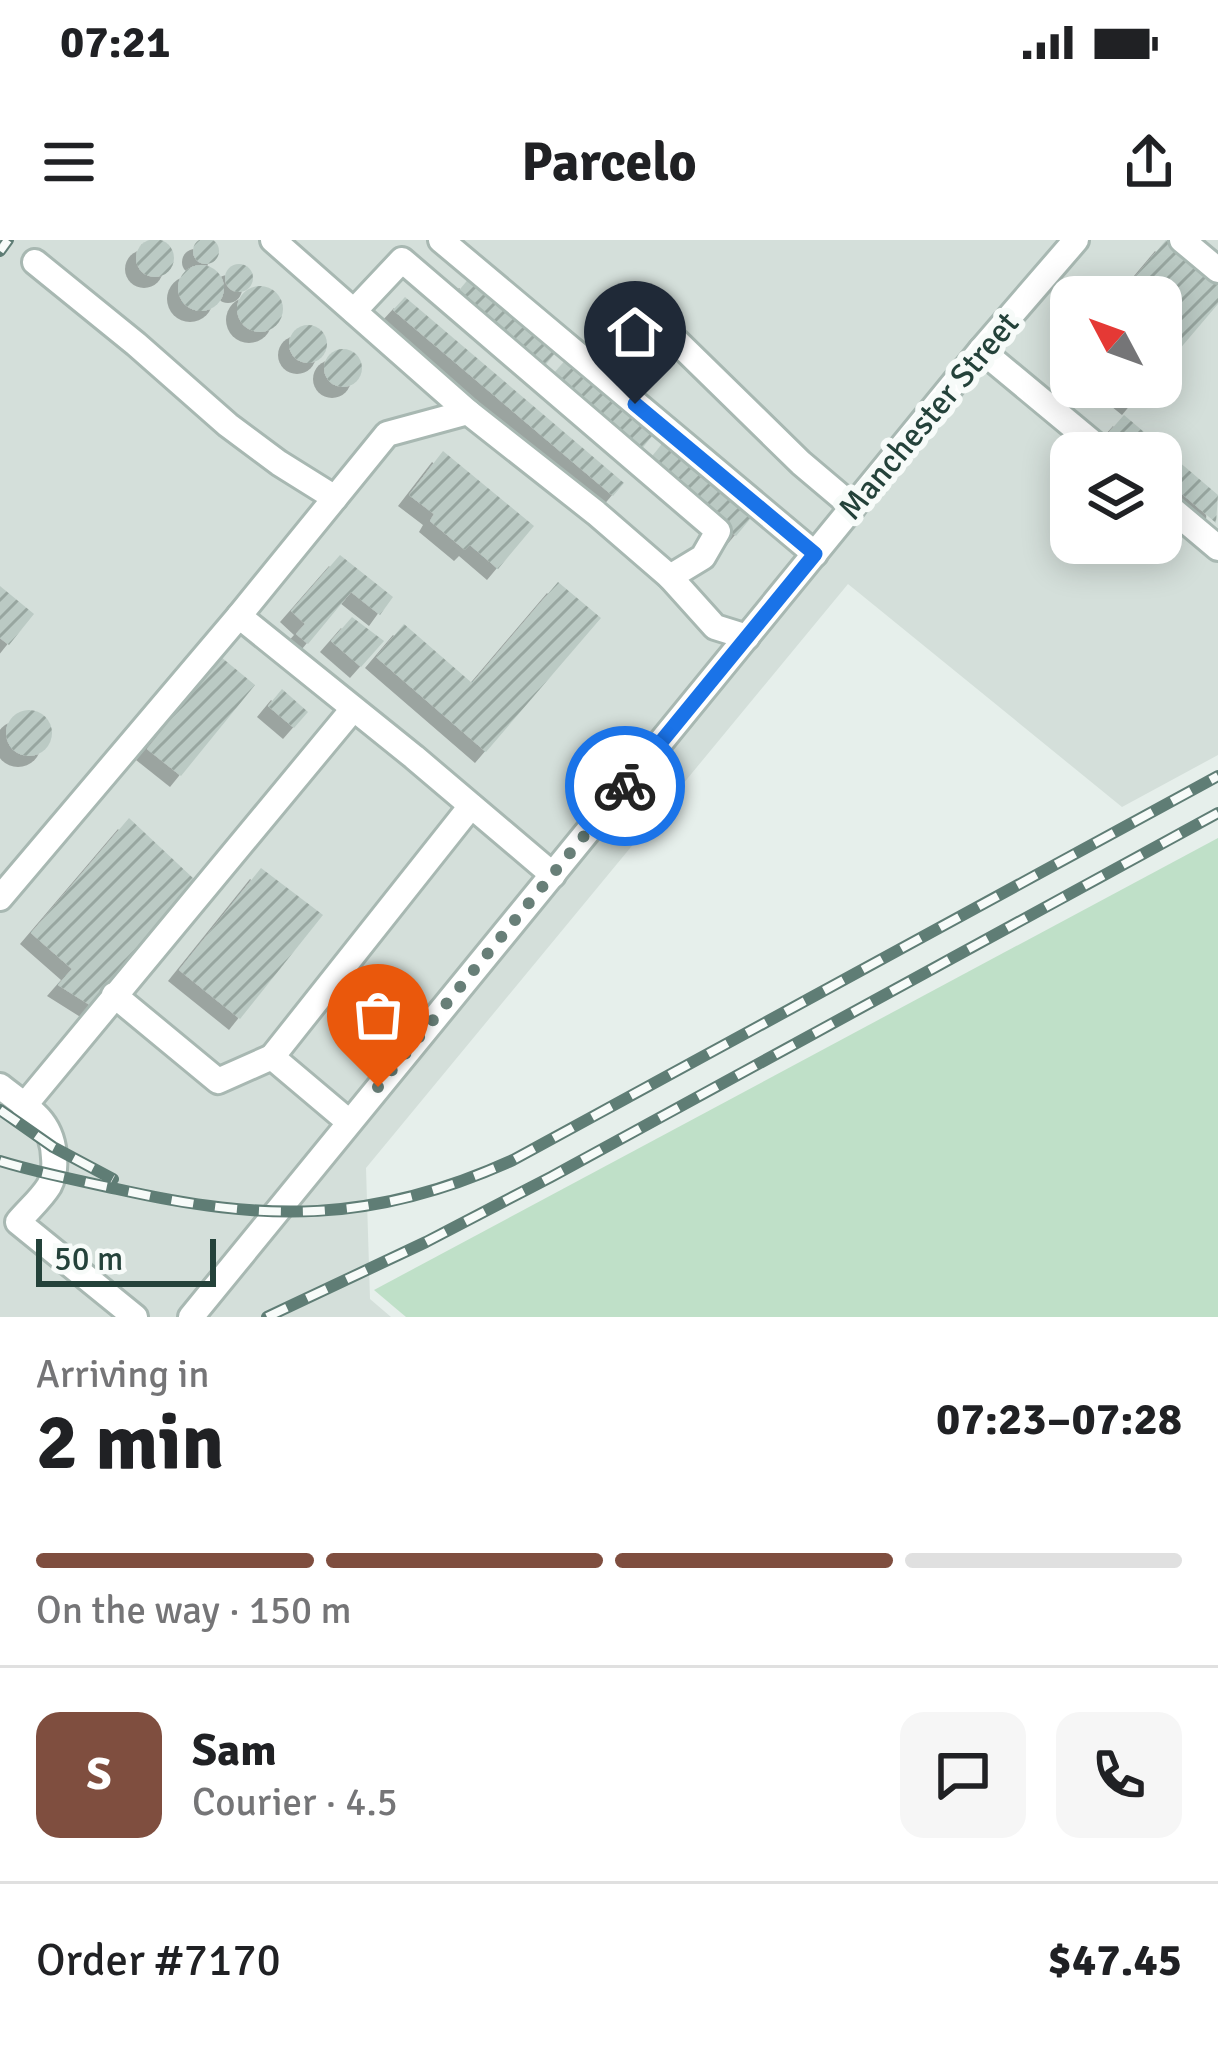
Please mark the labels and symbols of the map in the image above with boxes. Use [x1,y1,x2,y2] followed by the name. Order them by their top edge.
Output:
[1050,276,1182,408] north arrow
[584,281,686,404] pin
[830,304,1028,528] street label: Manchester Street
[565,726,685,846] courier
[327,964,429,1087] pin
[36,1233,216,1286] scale bar

